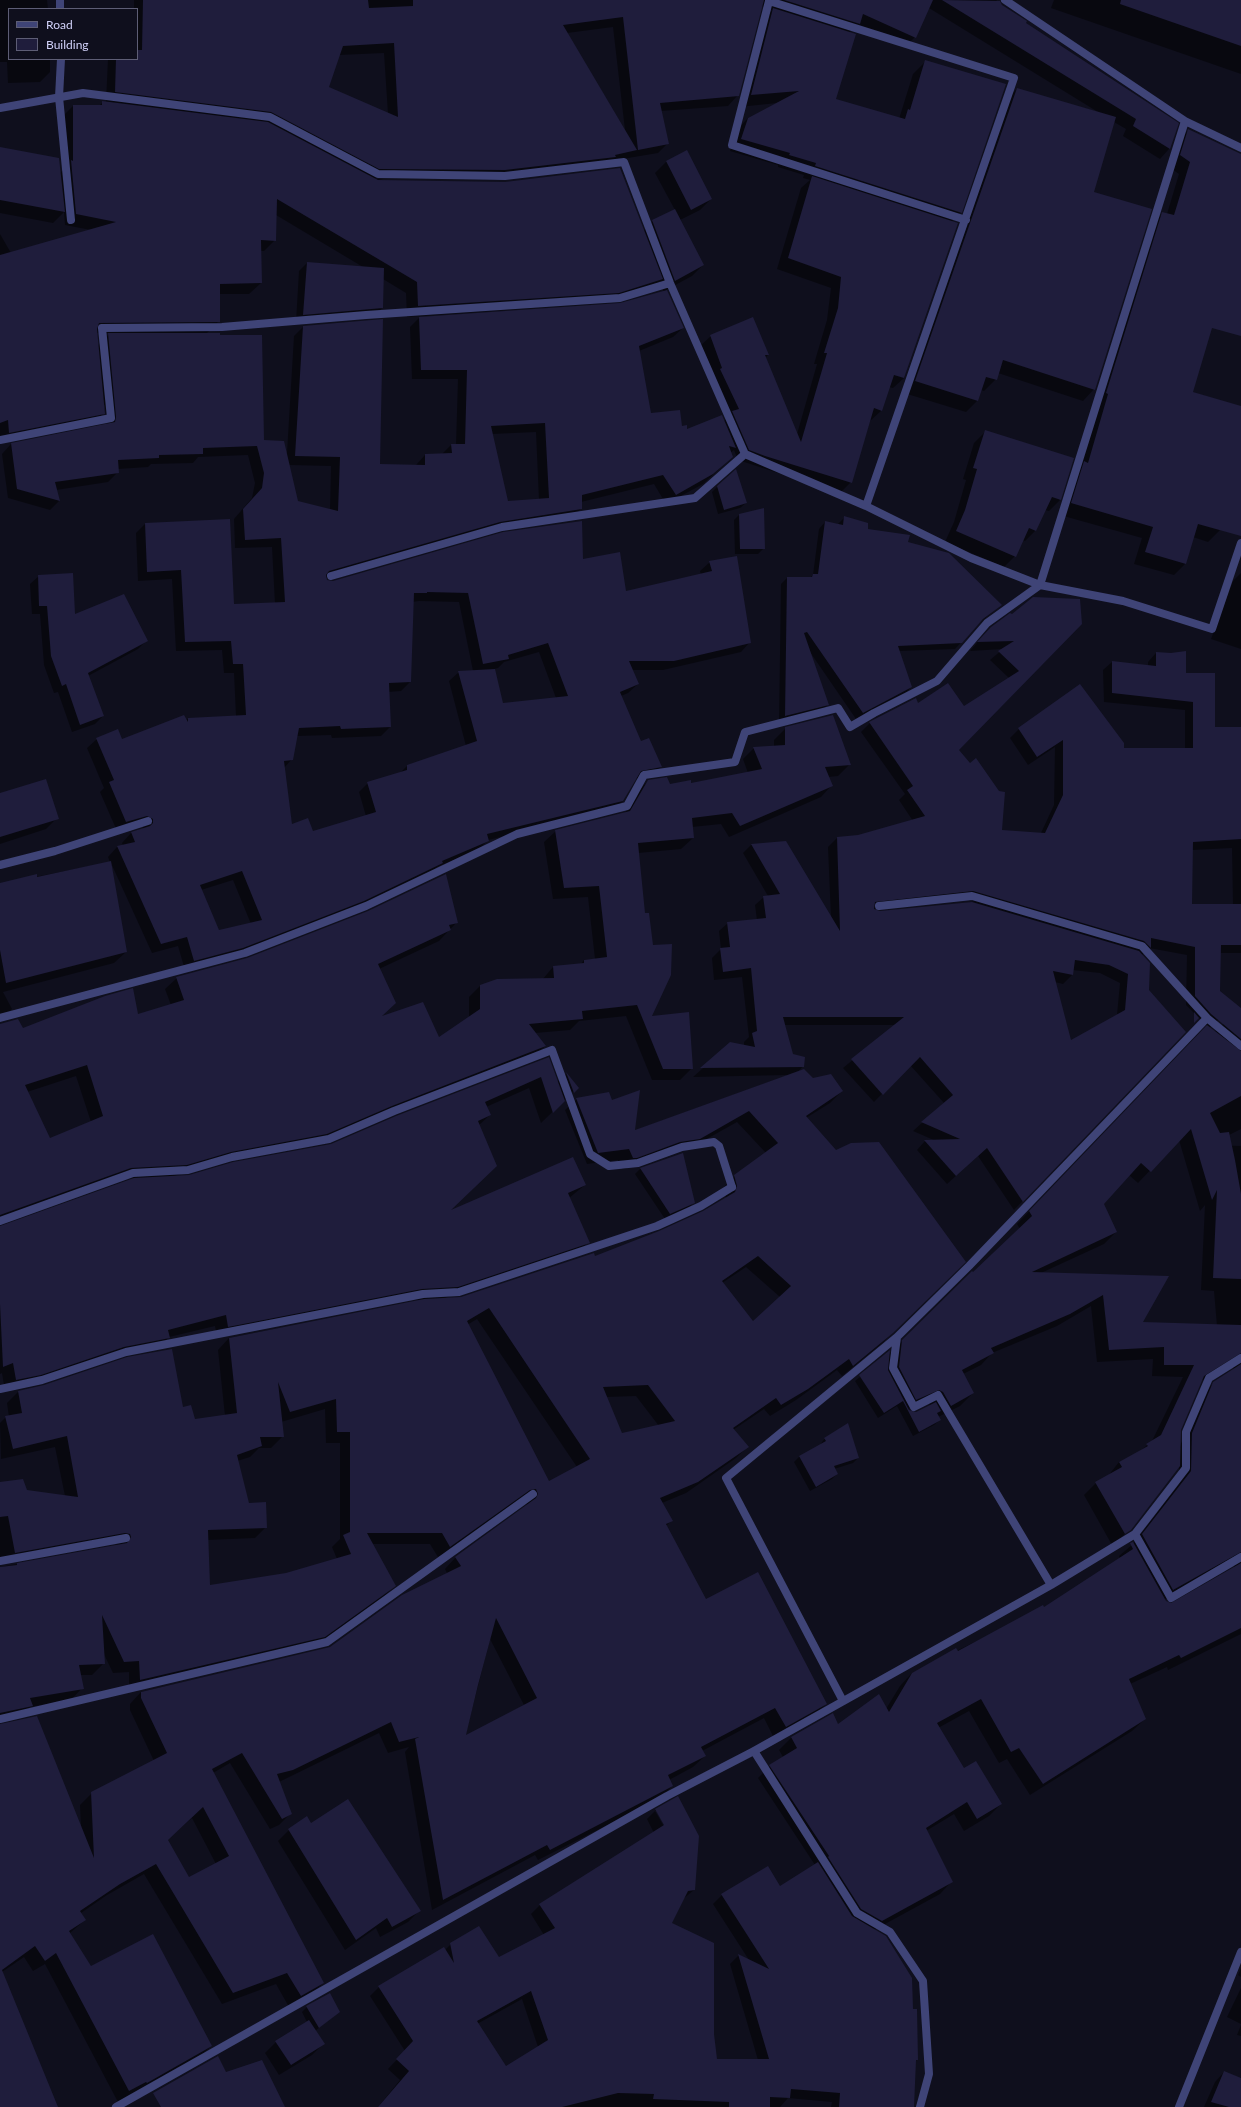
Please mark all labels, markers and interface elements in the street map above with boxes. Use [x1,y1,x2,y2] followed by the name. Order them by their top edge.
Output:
[8,8,138,60] legend
[46,17,73,32] text: Road
[46,37,89,52] text: Building

